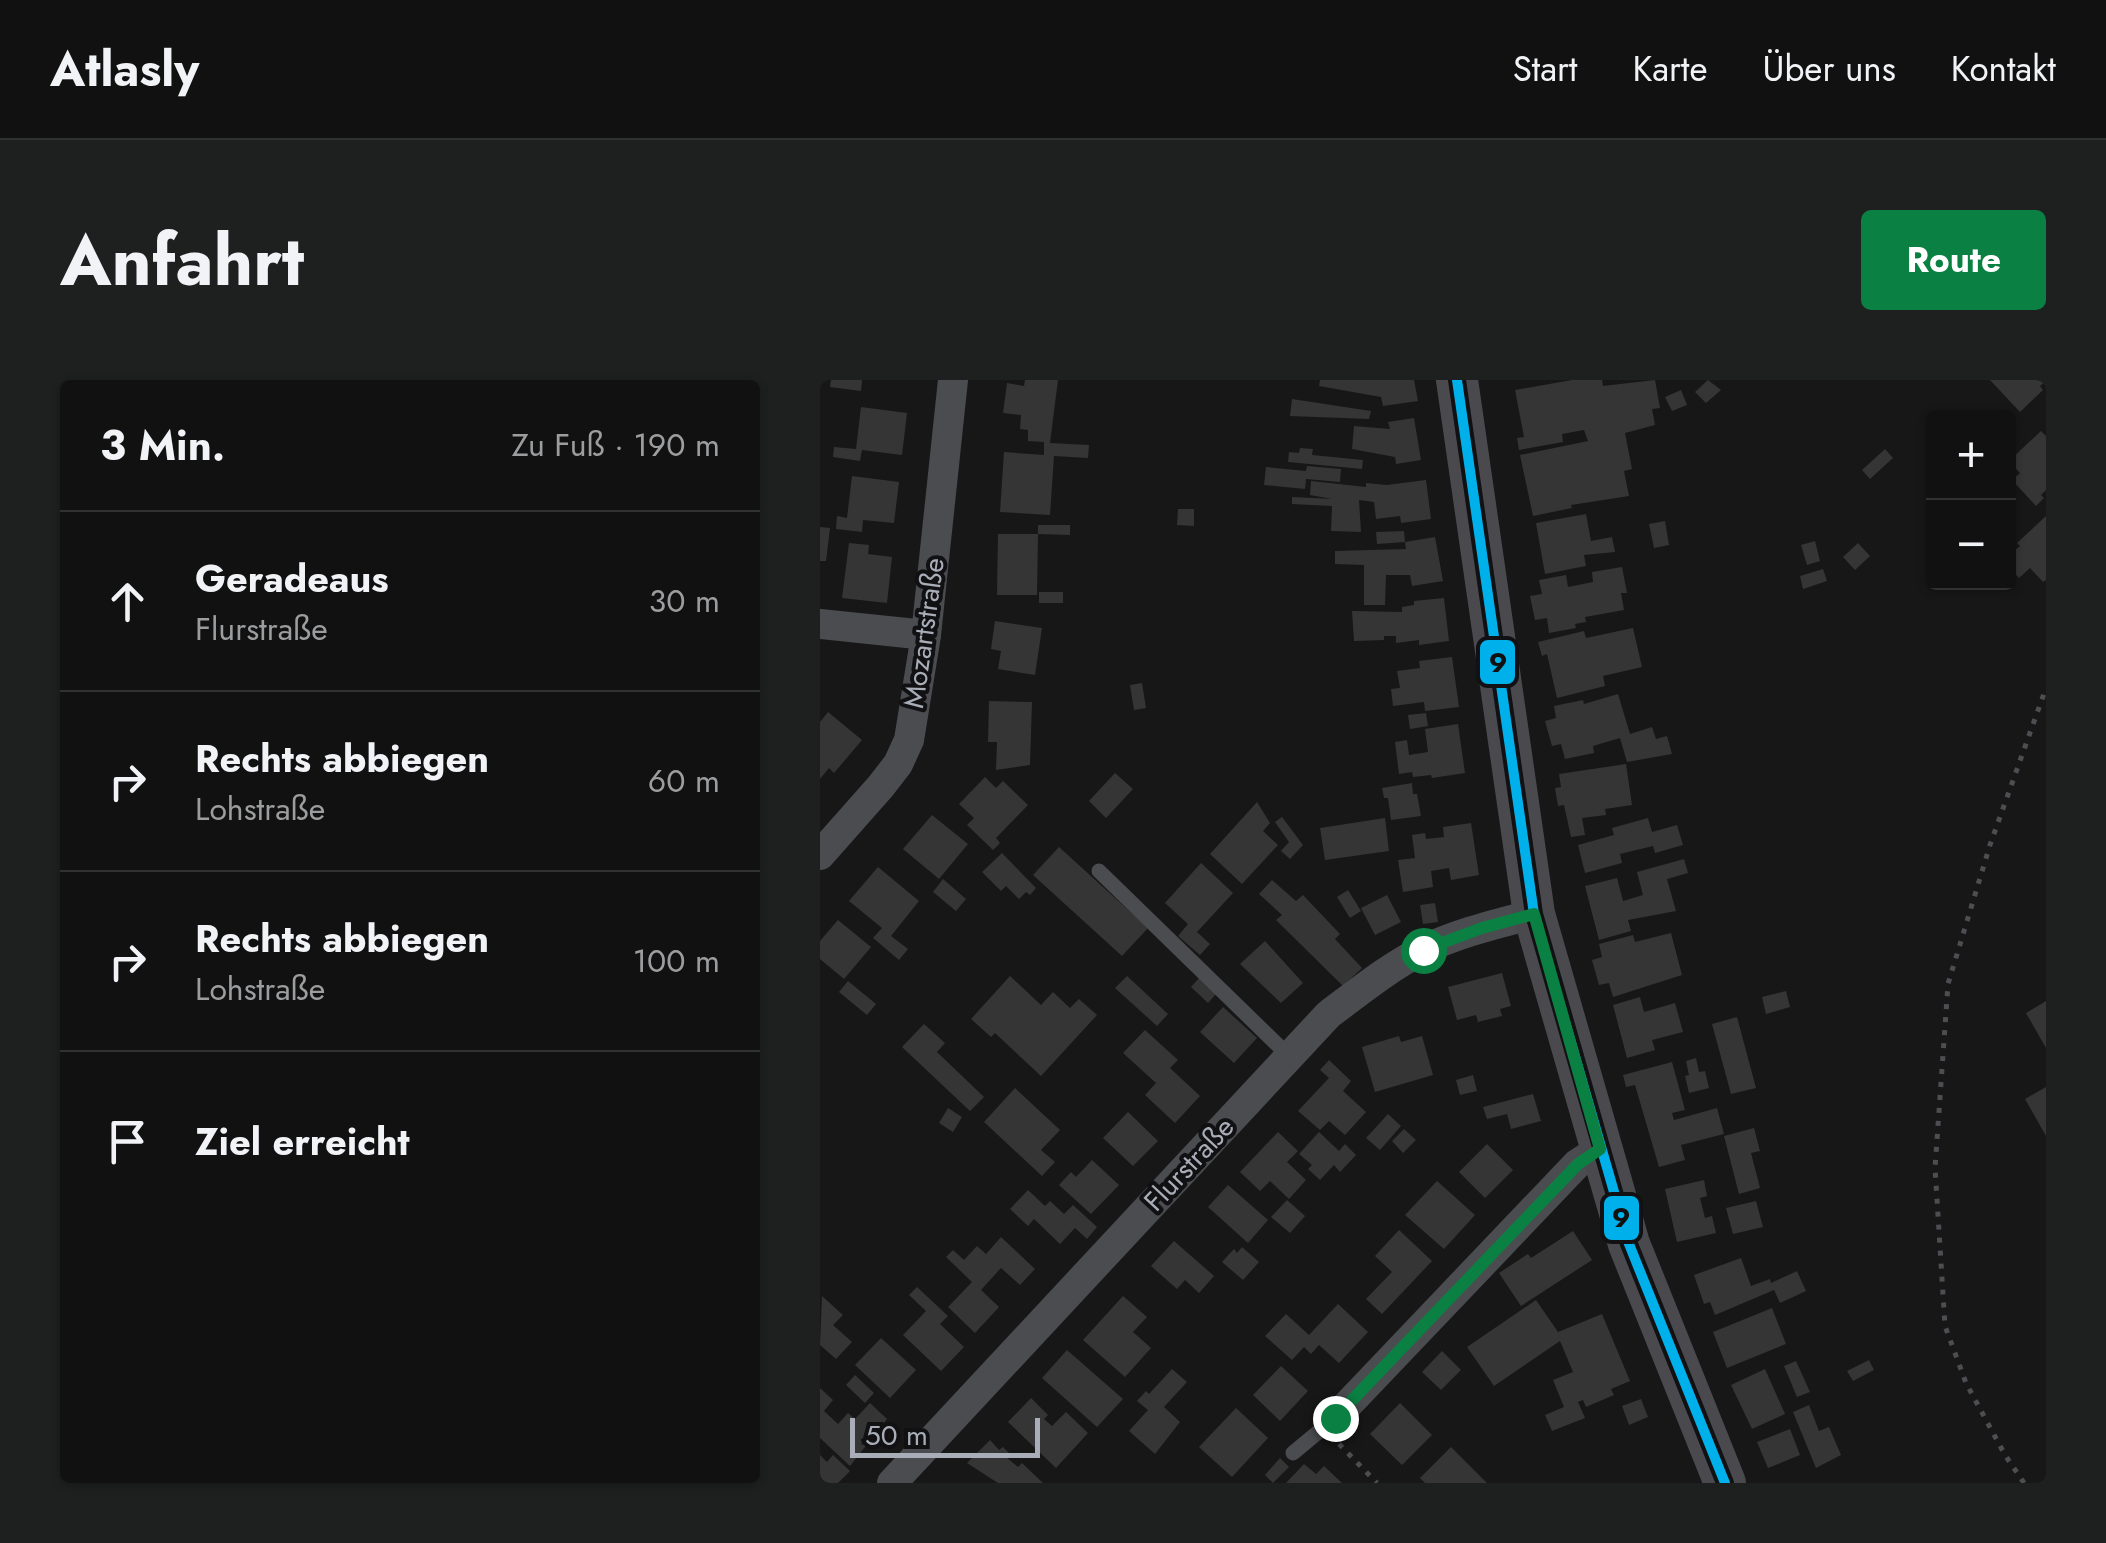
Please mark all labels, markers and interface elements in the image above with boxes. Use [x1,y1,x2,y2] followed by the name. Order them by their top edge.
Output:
[50,35,199,104] text: Atlasly
[1513,44,1577,94] text: Start
[1632,44,1708,94] text: Karte
[1763,44,1896,94] text: Über uns
[1951,44,2056,94] text: Kontakt
[60,210,304,311] text: Anfahrt
[1861,210,2046,310] button: Route
[1926,410,2016,590] map controls
[1926,410,2016,500] button: +
[100,415,225,476] text: 3 Min.
[511,422,720,468] text: Zu Fuß · 190 m
[1926,500,2016,590] button: −
[195,551,389,606] text: Geradeaus
[893,555,955,711] street label: Mozartstraße
[100,574,155,629] icon: ahead
[649,578,720,624] text: 30 m
[195,606,328,652] text: Flurstraße
[1478,638,1517,686] line badge: 9
[1489,642,1507,683] text: 9
[195,731,489,786] text: Rechts abbiegen
[100,754,155,809] icon: right
[648,758,720,804] text: 60 m
[195,786,325,832] text: Lohstraße
[195,911,489,966] text: Rechts abbiegen
[1401,928,1447,974] route start
[100,934,155,989] icon: right
[633,938,720,984] text: 100 m
[195,966,325,1012] text: Lohstraße
[1134,1108,1244,1220] street label: Flurstraße
[100,1114,155,1169] icon: arrive
[195,1114,410,1169] text: Ziel erreicht
[1602,1194,1641,1242] line badge: 9
[1612,1197,1630,1238] text: 9
[1313,1396,1359,1442] route end
[850,1413,1040,1458] scale bar
[865,1415,928,1456] text: 50 m

